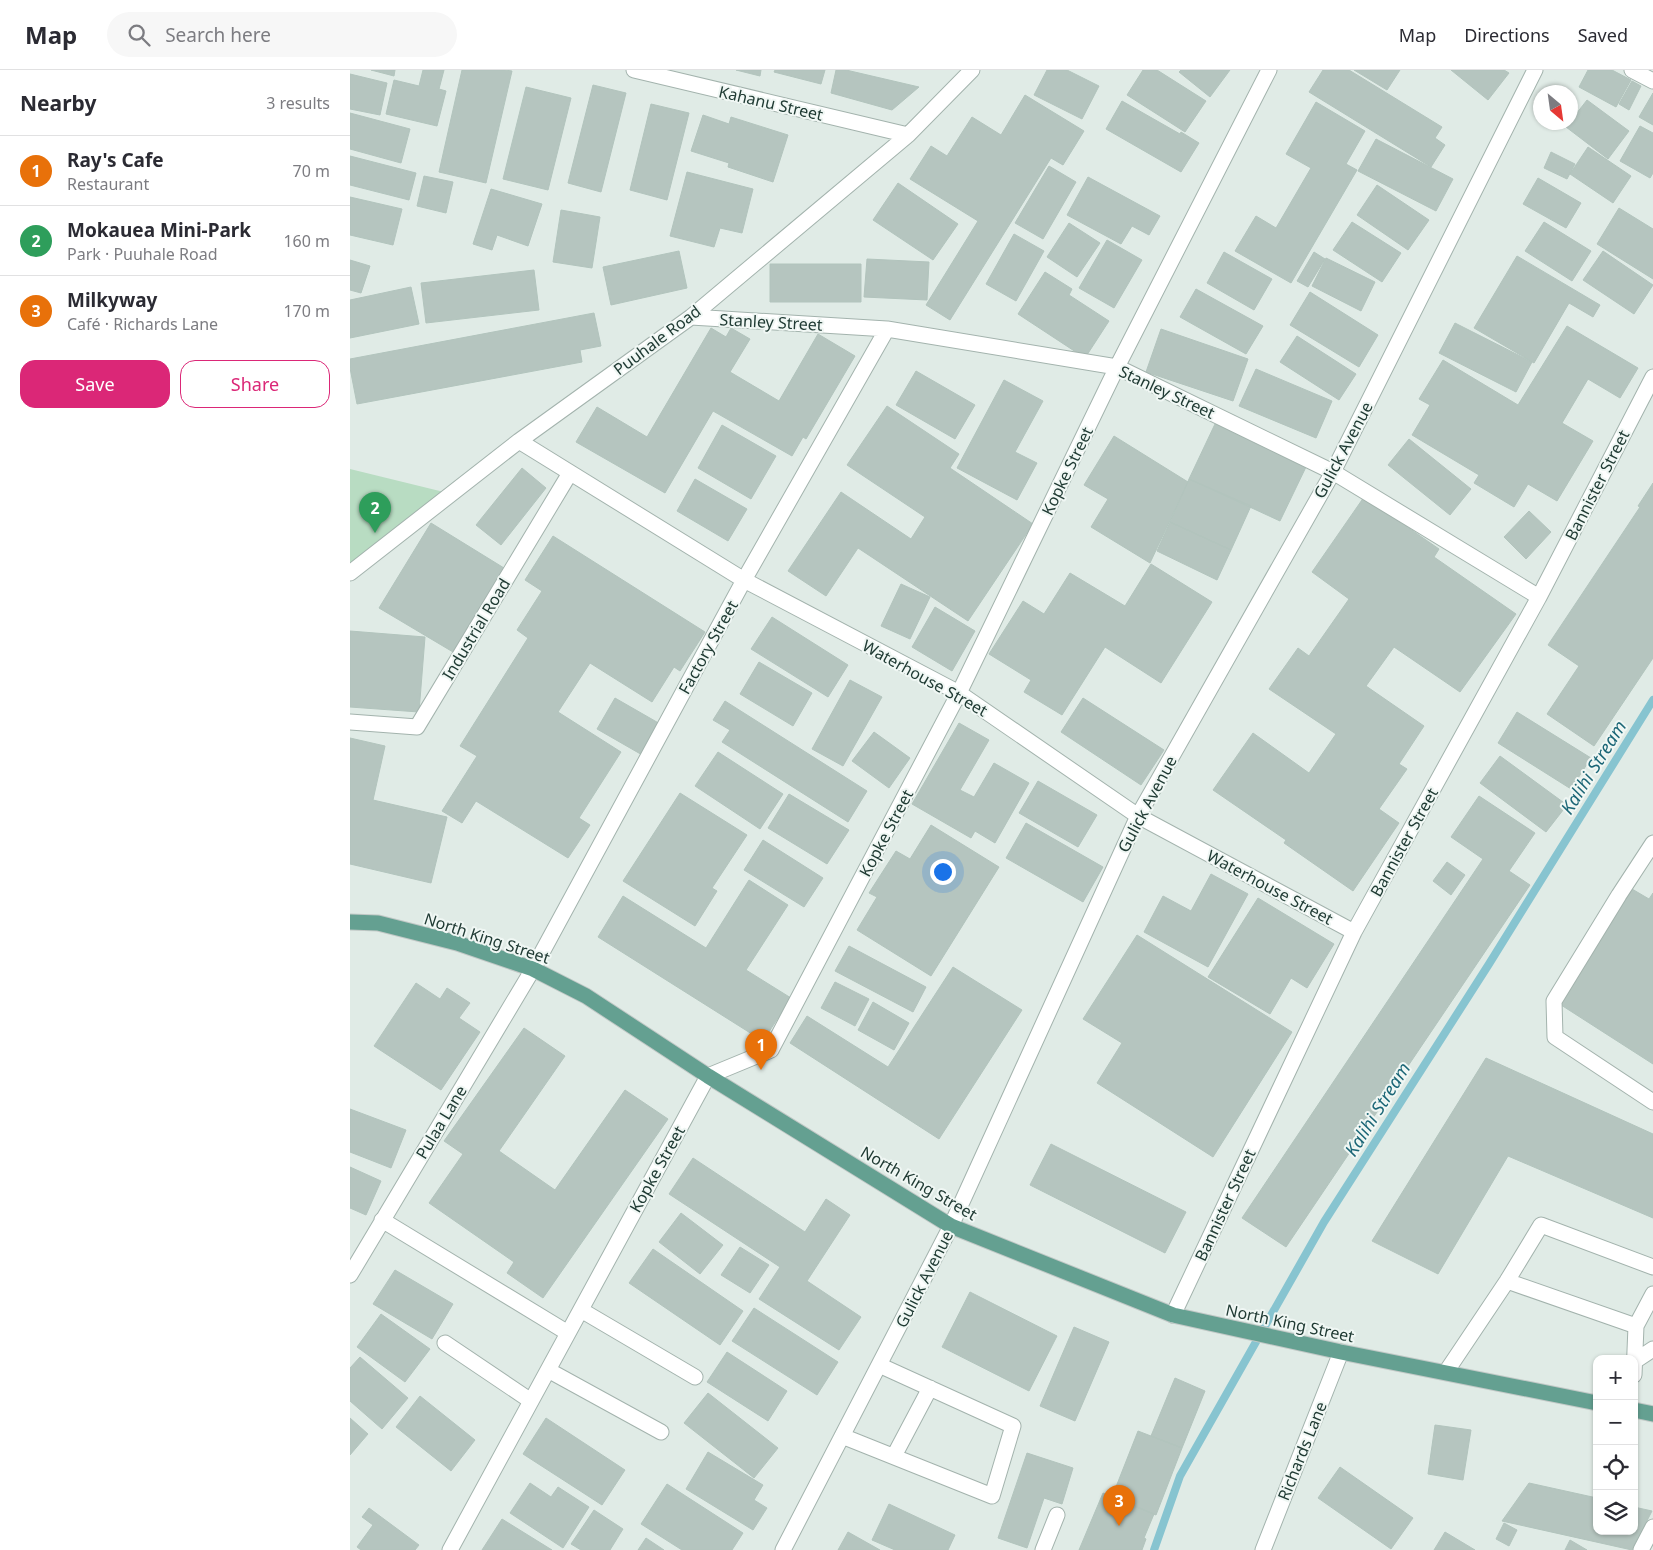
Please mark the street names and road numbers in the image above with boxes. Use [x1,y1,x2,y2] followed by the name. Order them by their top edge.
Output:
[717,80,826,126] street label: Kahanu Street
[609,300,705,380] street label: Puuhale Road
[719,308,823,336] street label: Stanley Street
[1116,360,1219,424] street label: Stanley Street
[1308,398,1378,502] street label: Gulick Avenue
[1036,423,1098,519] street label: Kopke Street
[1560,426,1634,544] street label: Bannister Street
[437,574,515,684] street label: Industrial Road
[673,596,743,698] street label: Factory Street
[858,634,992,722] street label: Waterhouse Street
[1112,752,1182,856] street label: Gulick Avenue
[1365,783,1443,900] street label: Bannister Street
[854,785,918,880] street label: Kopke Street
[1203,844,1337,930] street label: Waterhouse Street
[421,907,553,969] street label: North King Street
[410,1081,472,1163] street label: Pulaa Lane
[624,1122,690,1216] street label: Kopke Street
[857,1141,981,1225] street label: North King Street
[1189,1145,1261,1265] street label: Bannister Street
[890,1227,958,1331] street label: Gulick Avenue
[1224,1299,1357,1347] street label: North King Street
[1272,1398,1332,1504] street label: Richards Lane

